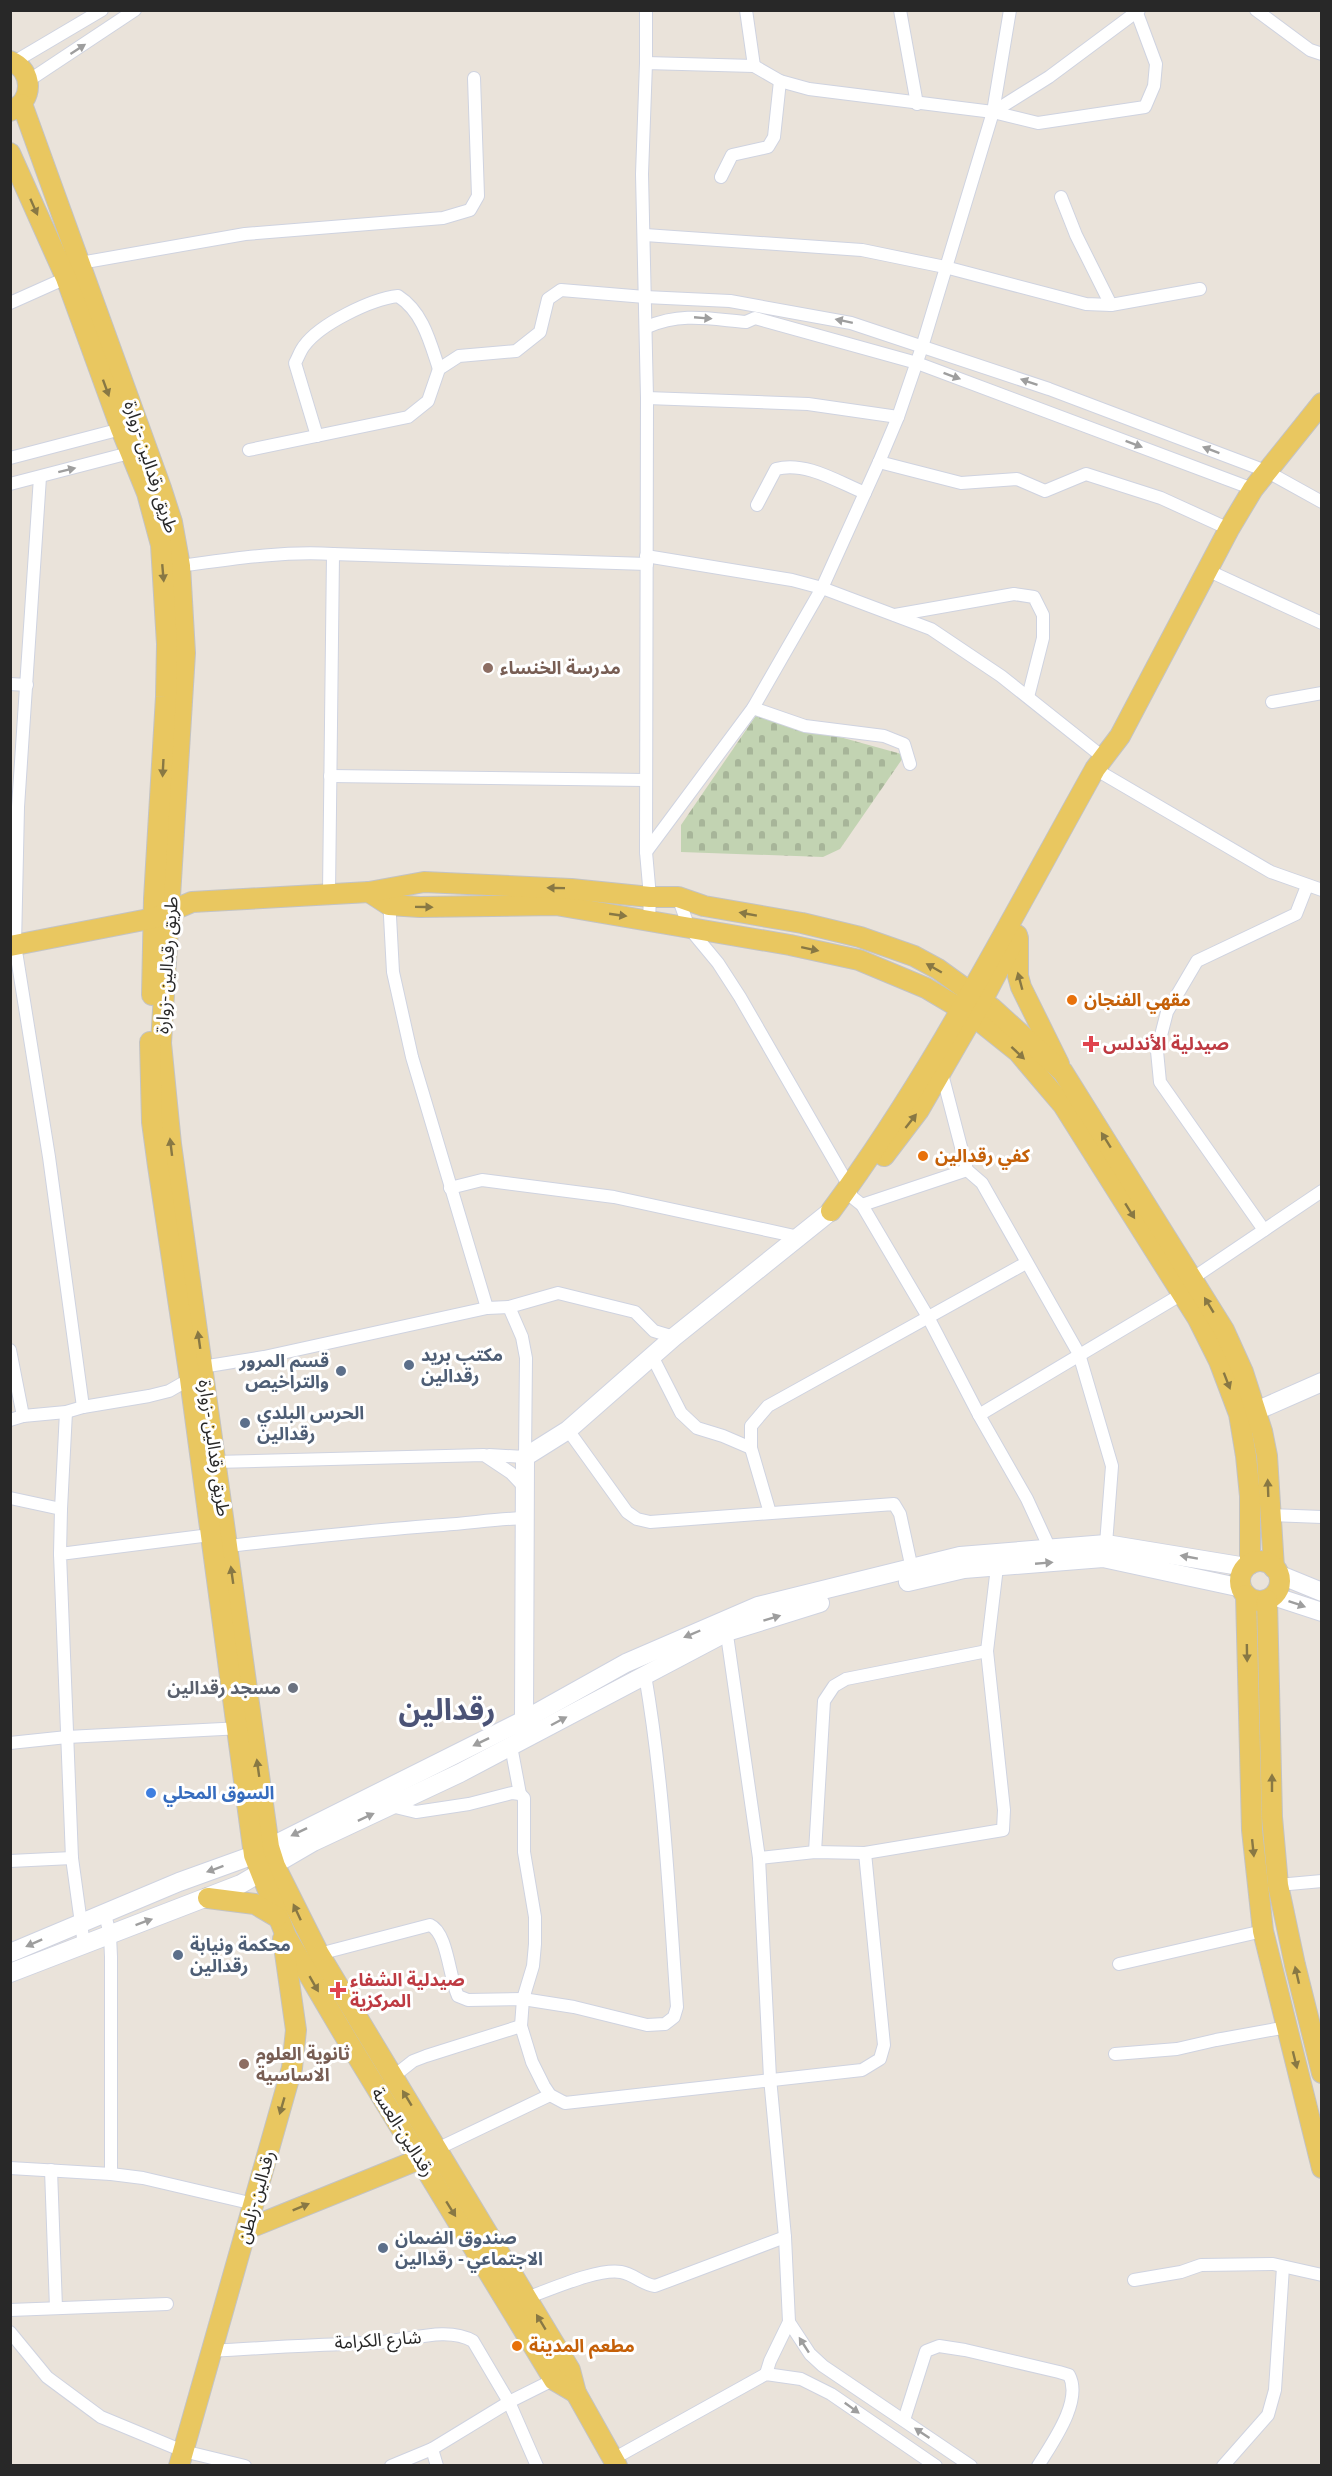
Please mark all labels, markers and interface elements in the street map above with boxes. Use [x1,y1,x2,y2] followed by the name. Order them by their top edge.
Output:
[69,44,86,55] one-way arrow
[30,198,40,216] one-way arrow
[694,313,713,323] one-way arrow
[834,316,853,325] one-way arrow
[943,371,961,381] one-way arrow
[1020,377,1038,387] one-way arrow
[101,379,111,397] one-way arrow
[119,398,184,536] street label: طريق رقدالين -زوارة
[1126,440,1144,450] one-way arrow
[1202,445,1220,455] one-way arrow
[58,464,76,474] one-way arrow
[159,564,168,583] one-way arrow
[500,656,621,679] place label: مدرسة الخنساء
[481,661,495,675] marker: مدرسة الخنساء
[159,759,168,778] one-way arrow
[546,883,565,893] one-way arrow
[150,895,183,1035] street label: طريق رقدالين -زوارة
[414,902,433,912] one-way arrow
[738,909,757,918] one-way arrow
[609,911,628,920] one-way arrow
[801,945,819,955] one-way arrow
[926,962,942,973] one-way arrow
[1015,972,1024,990] one-way arrow
[1084,988,1191,1014] place label: مقهي الفنجان
[1065,993,1079,1007] marker: مقهي الفنجان
[1103,1032,1229,1055] place label: صيدلية الأندلس
[1084,1037,1098,1051] marker: صيدلية الأندلس
[1010,1046,1025,1060] one-way arrow
[904,1113,916,1128] one-way arrow
[1100,1132,1111,1148] one-way arrow
[167,1138,176,1157] one-way arrow
[935,1144,1031,1170] place label: كفي رقدالين
[916,1149,930,1163] marker: كفي رقدالين
[1125,1203,1136,1220] one-way arrow
[1204,1297,1215,1313] one-way arrow
[194,1331,203,1350] one-way arrow
[421,1343,503,1387] place label: مكتب بريد رقدالين
[238,1349,329,1393] place label: قسم المرور والتراخيص
[402,1358,416,1372] marker: مكتب بريد رقدالين
[334,1364,348,1378] marker: قسم المرور والتراخيص
[1222,1372,1232,1390] one-way arrow
[194,1378,235,1518] street label: طريق رقدالين -زوارة
[257,1401,364,1445] place label: الحرس البلدي رقدالين
[238,1416,252,1430] marker: الحرس البلدي رقدالين
[1264,1479,1273,1498] one-way arrow
[1179,1552,1198,1561] one-way arrow
[1035,1558,1054,1568] one-way arrow
[228,1565,237,1584] one-way arrow
[1289,1599,1307,1609] one-way arrow
[763,1613,781,1622] one-way arrow
[683,1630,701,1639] one-way arrow
[1242,1644,1252,1663] one-way arrow
[167,1676,281,1699] place label: مسجد رقدالين
[286,1681,300,1695] marker: مسجد رقدالين
[398,1689,496,1728] district label: رقدالين
[551,1716,568,1726] one-way arrow
[473,1737,490,1746] one-way arrow
[254,1759,263,1778] one-way arrow
[1267,1773,1277,1792] one-way arrow
[163,1781,274,1807] place label: السوق المحلي
[144,1786,158,1800] marker: السوق المحلي
[357,1813,374,1822] one-way arrow
[291,1827,308,1836] one-way arrow
[1248,1839,1258,1858] one-way arrow
[206,1864,224,1874] one-way arrow
[293,1904,302,1921] one-way arrow
[135,1917,153,1926] one-way arrow
[190,1933,291,1977] place label: محكمة ونيابة رقدالين
[26,1938,43,1947] one-way arrow
[171,1948,185,1962] marker: محكمة ونيابة رقدالين
[1292,1966,1301,1985] one-way arrow
[350,1968,465,2012] place label: صيدلية الشفاء المركزية
[309,1976,320,1992] one-way arrow
[331,1983,345,1997] marker: صيدلية الشفاء المركزية
[256,2042,350,2086] place label: ثانوية العلوم الاساسية
[1290,2050,1300,2069] one-way arrow
[237,2057,251,2071] marker: ثانوية العلوم الاساسية
[367,2083,440,2181] street label: رقدالين-العسة
[401,2090,412,2106] one-way arrow
[276,2097,286,2115] one-way arrow
[231,2148,280,2246] street label: رقدالين-زلطن
[445,2201,456,2217] one-way arrow
[292,2202,310,2211] one-way arrow
[395,2226,543,2273] place label: صندوق الضمان الاجتماعي - رقدالين
[376,2241,390,2255] marker: صندوق الضمان الاجتماعي - رقدالين
[535,2314,546,2330] one-way arrow
[334,2325,422,2357] street label: شارع الكرامة
[529,2334,635,2359] place label: مطعم المدينة
[799,2337,810,2354] one-way arrow
[510,2339,524,2353] marker: مطعم المدينة
[844,2402,859,2414] one-way arrow
[914,2428,930,2439] one-way arrow

